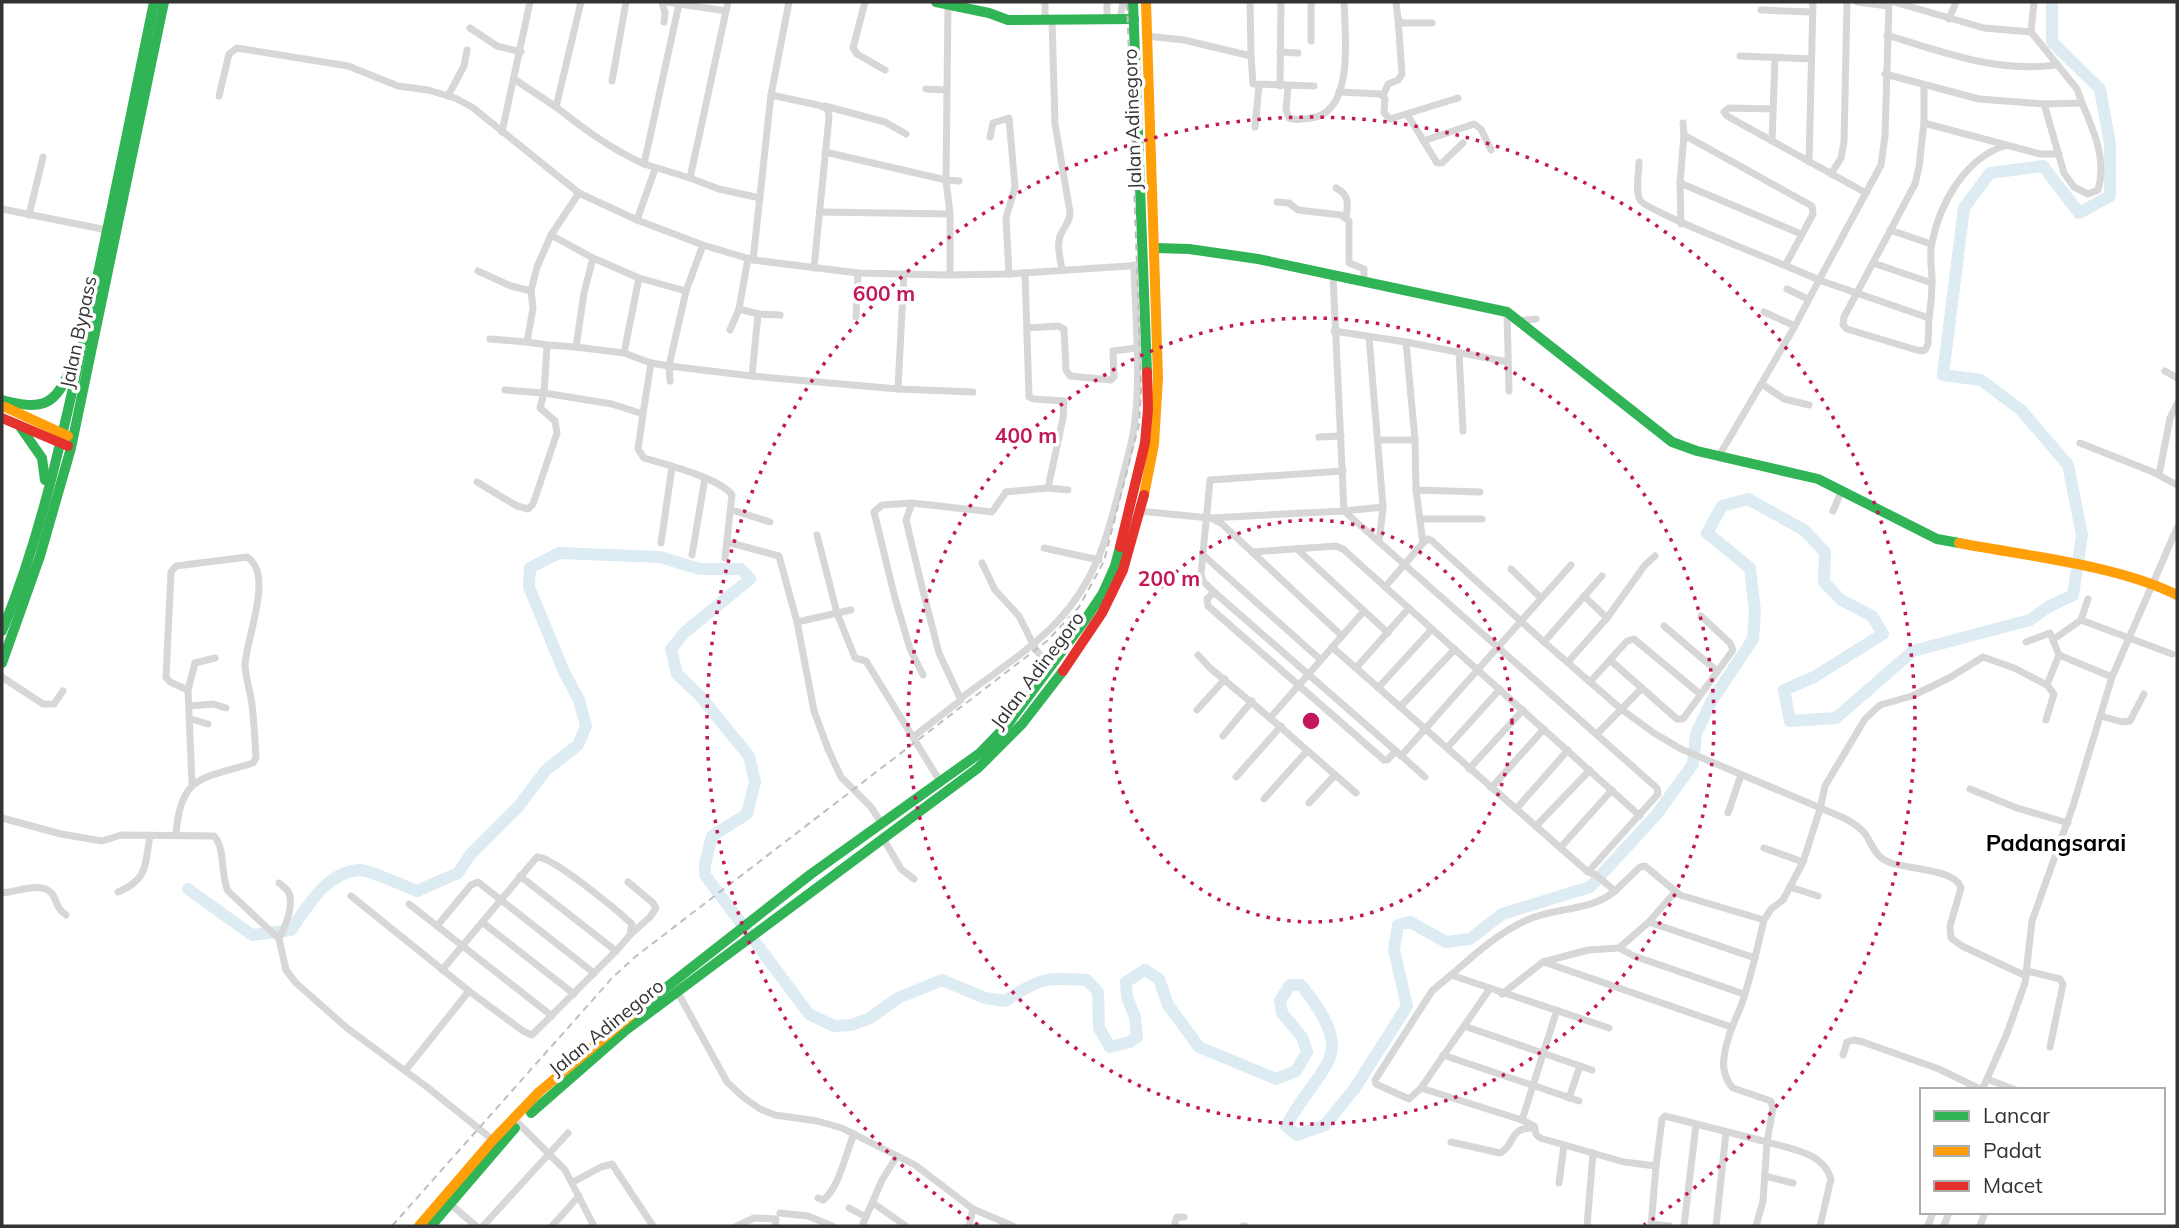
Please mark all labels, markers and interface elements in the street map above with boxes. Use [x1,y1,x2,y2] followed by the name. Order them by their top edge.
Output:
[1118,48,1146,190] street label: Jalan Adinegoro
[54,274,102,390] street label: Jalan Bypass
[853,280,915,306] text: 600 m
[995,422,1057,448] text: 400 m
[1138,565,1200,591] text: 200 m
[985,607,1089,733] street label: Jalan Adinegoro
[1299,709,1323,733] centre of rings
[1986,828,2126,857] district label: Padangsarai
[544,973,668,1081] street label: Jalan Adinegoro
[1920,1088,2165,1214] legend
[1983,1102,2050,1128] text: Lancar
[1983,1137,2041,1163] text: Padat
[1983,1172,2043,1198] text: Macet

